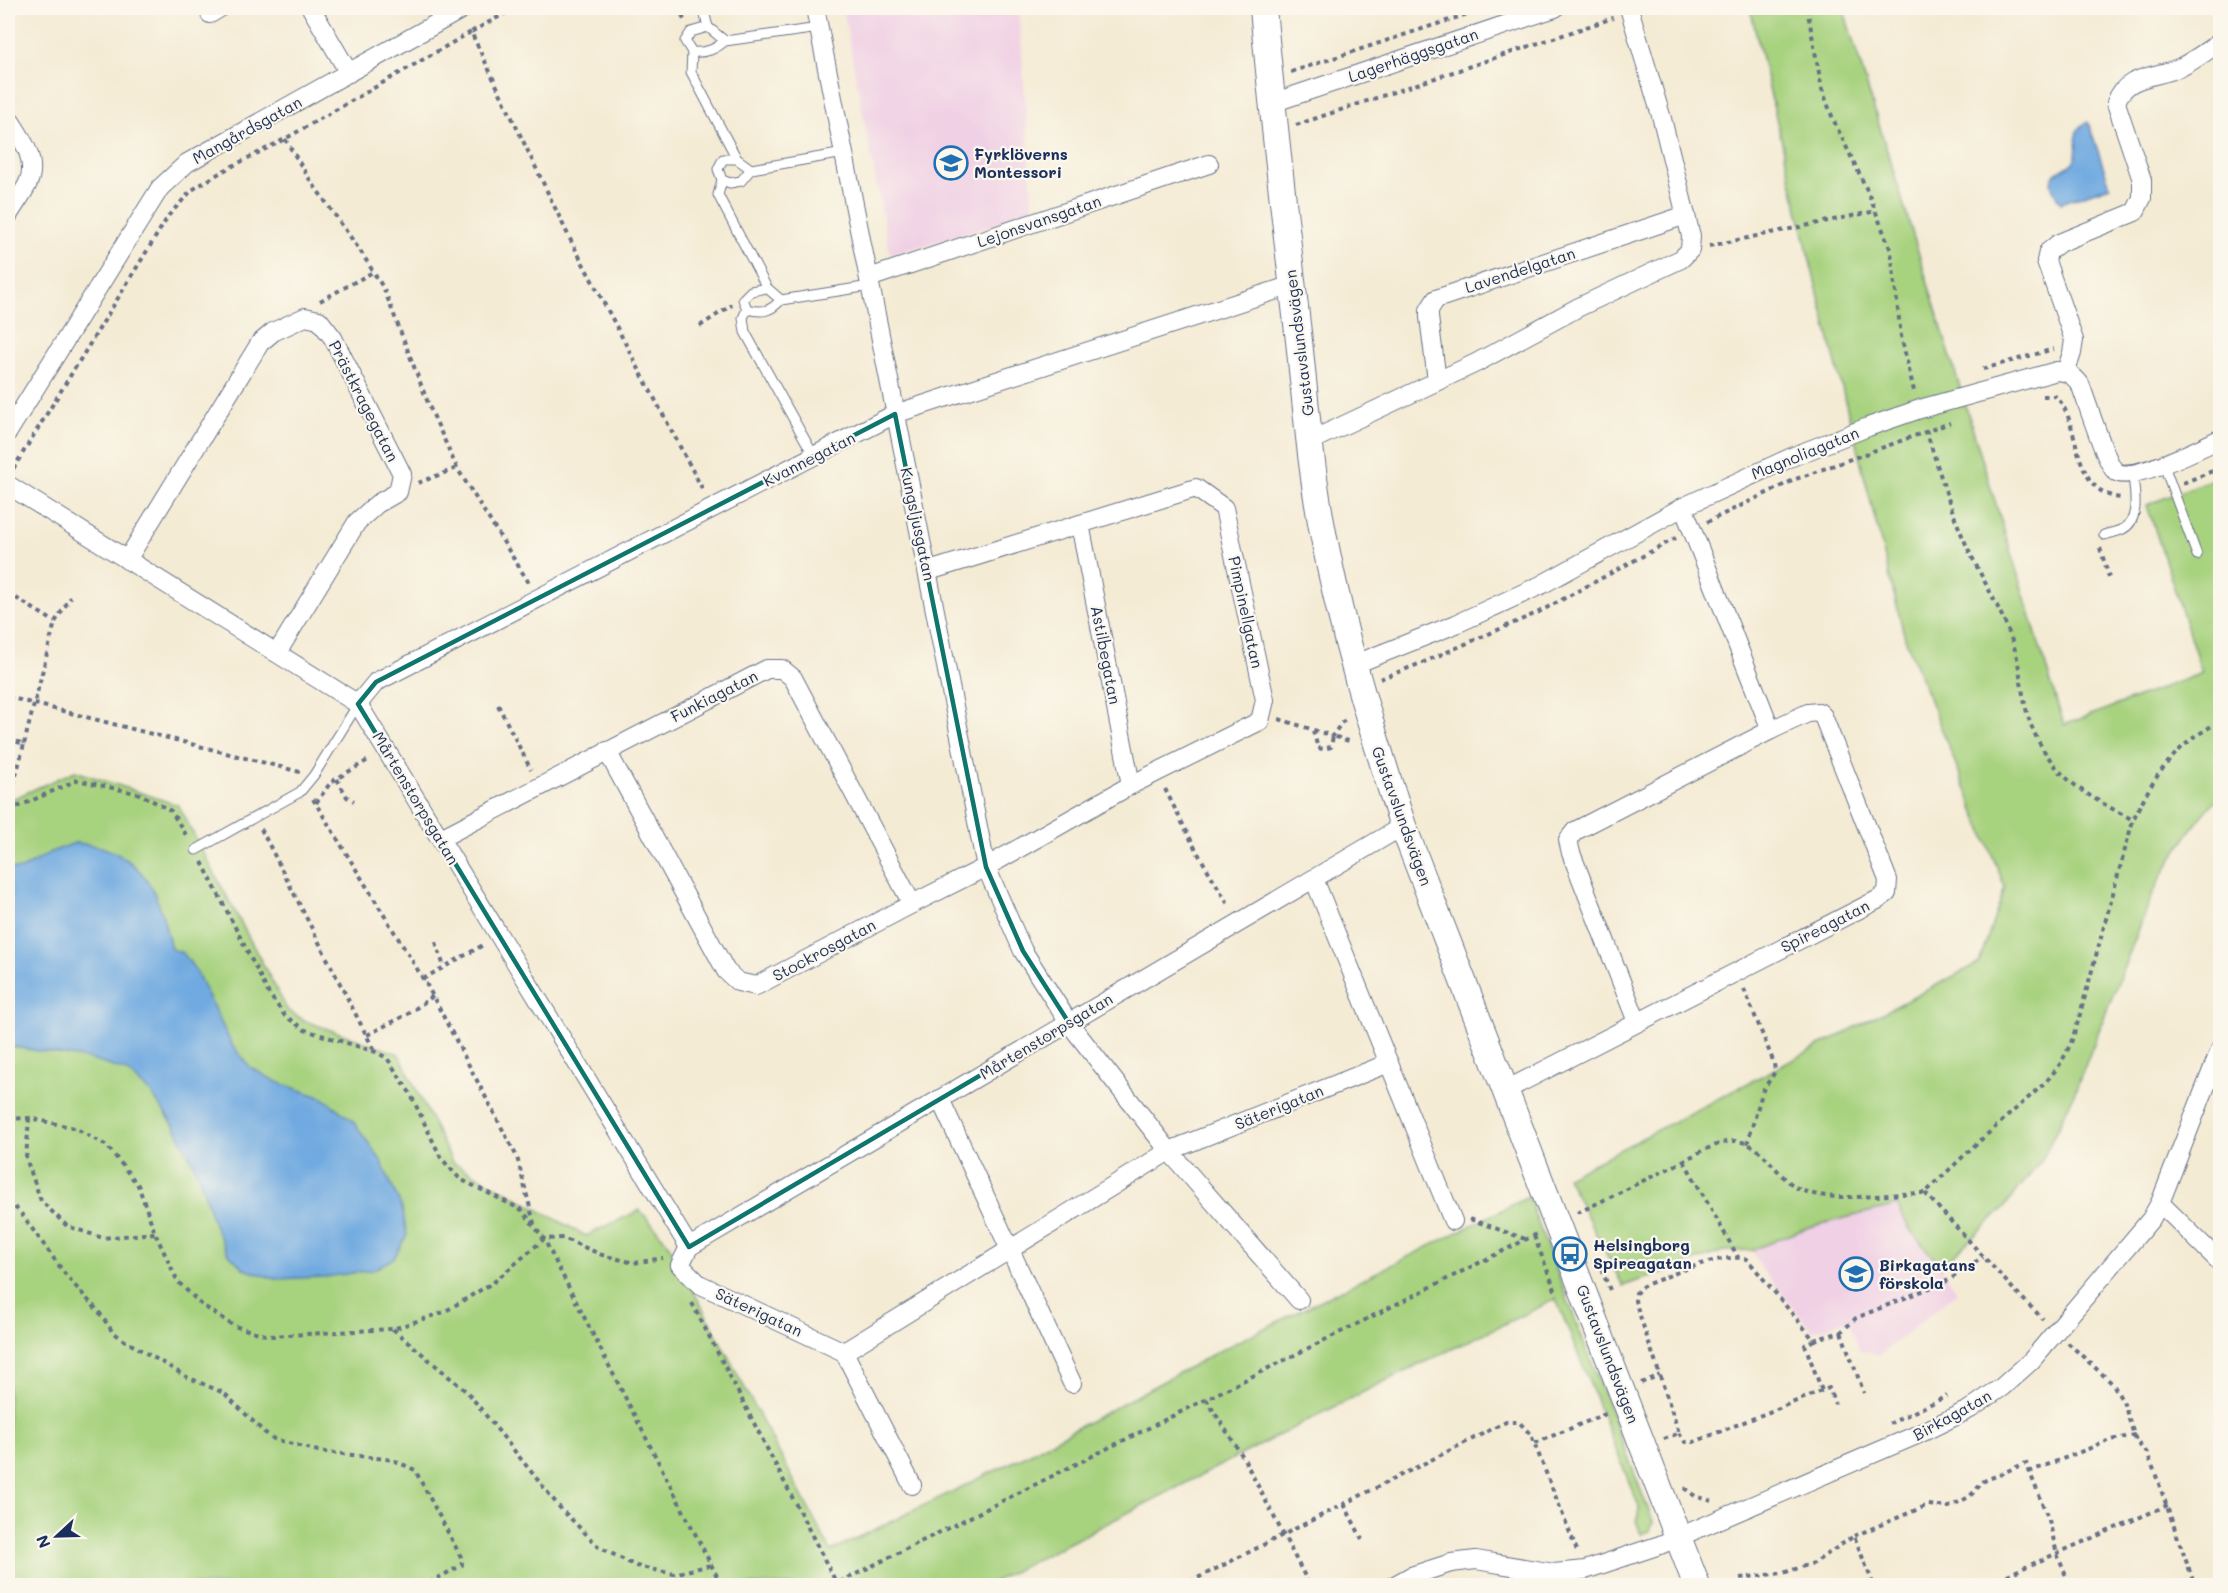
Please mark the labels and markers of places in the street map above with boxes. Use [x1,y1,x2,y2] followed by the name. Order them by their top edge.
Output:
[974,143,1068,182] place label: Fyrklöverns Montessori
[933,145,969,181] school or university icon: Fyrklöverns Montessori
[1593,1234,1692,1273] place label: Helsingborg Spireagatan
[1552,1236,1588,1272] bus stop icon: Helsingborg Spireagatan
[1879,1254,1976,1293] place label: Birkagatans förskola
[1838,1256,1874,1292] school or university icon: Birkagatans förskola

